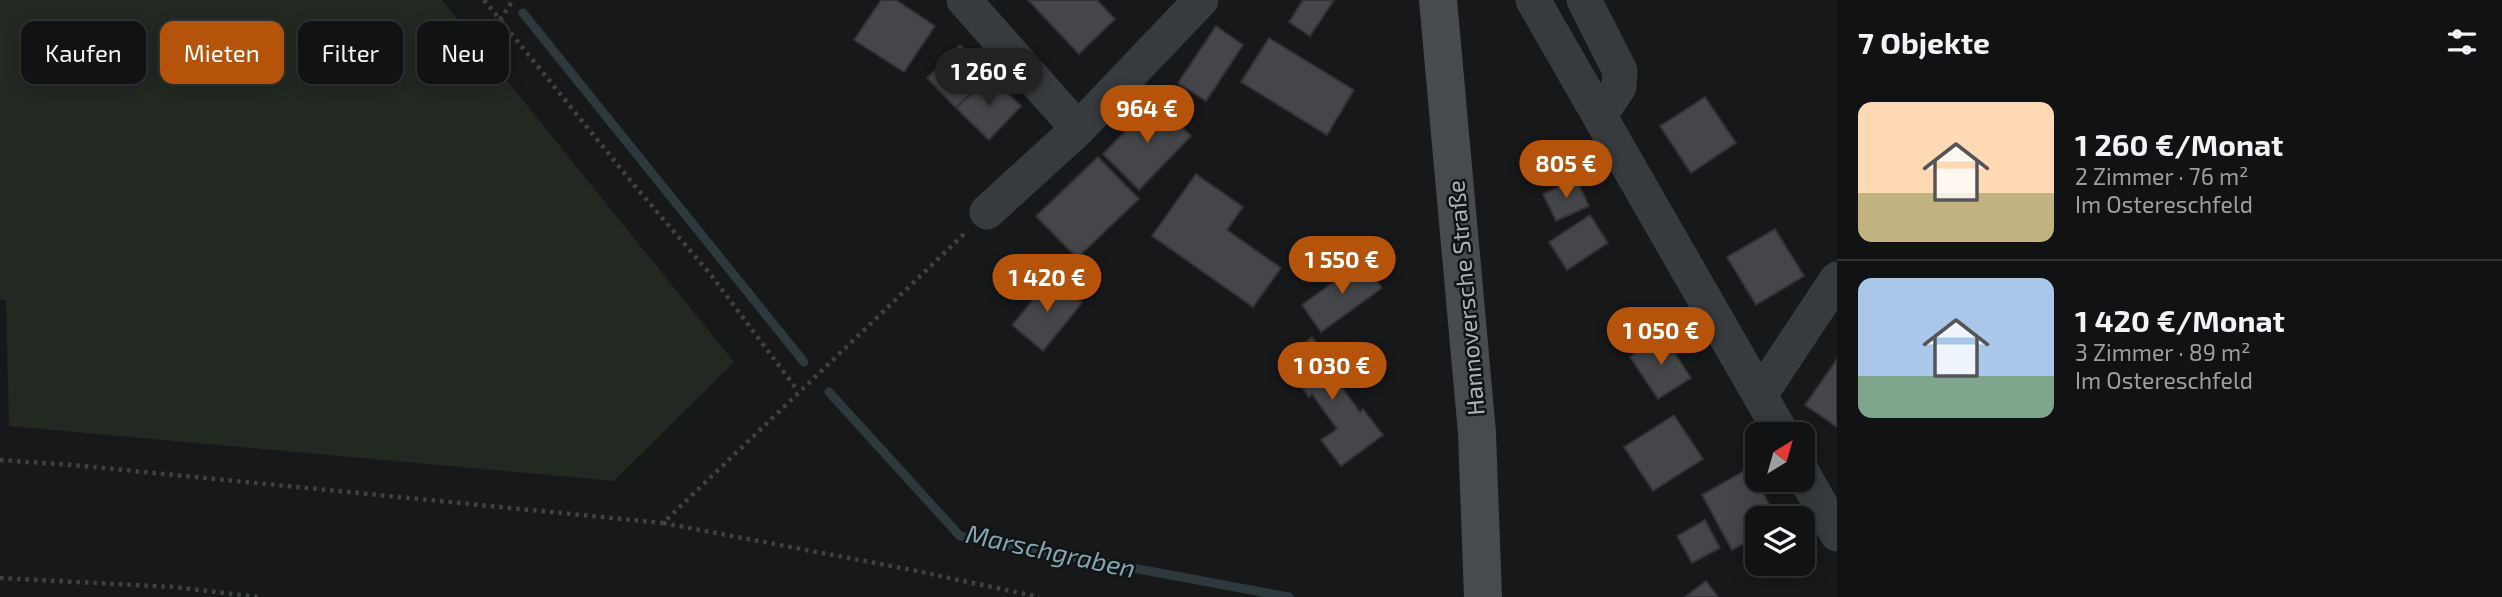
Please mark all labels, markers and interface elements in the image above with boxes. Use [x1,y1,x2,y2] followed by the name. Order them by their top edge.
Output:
[21,21,146,84] chip: Kaufen
[160,21,284,84] chip: Mieten
[298,21,403,84] chip: Filter
[417,21,509,84] chip: Neu
[2443,23,2481,61] icon: filters
[1858,24,1990,60] text: 7 Objekte
[924,48,1054,108] pin: 1 260 €
[951,57,1027,85] text: 1 260 €
[1098,86,1196,145] pin: 964 €
[1116,94,1178,122] text: 964 €
[2075,126,2283,162] text: 1 260 €/Monat
[1914,130,1998,214] icon: home
[1517,140,1615,200] pin: 805 €
[1535,149,1597,177] text: 805 €
[2075,162,2249,190] text: 2 Zimmer · 76 m²
[1440,179,1490,417] street label: Hannoversche Straße
[2075,190,2253,218] text: Im Ostereschfeld
[1277,236,1407,296] pin: 1 550 €
[1305,245,1379,273] text: 1 550 €
[982,254,1112,314] pin: 1 420 €
[1008,263,1086,291] text: 1 420 €
[2075,302,2285,338] text: 1 420 €/Monat
[1914,306,1998,390] icon: home
[1596,308,1726,367] pin: 1 050 €
[1623,316,1699,344] text: 1 050 €
[2075,338,2251,366] text: 3 Zimmer · 89 m²
[1267,342,1397,402] pin: 1 030 €
[1294,351,1370,379] text: 1 030 €
[2075,366,2253,394] text: Im Ostereschfeld
[1745,422,1815,492] north arrow
[1745,422,1815,576] map controls
[1745,506,1815,576] button: layers
[963,517,1139,583] water label: Marschgraben

